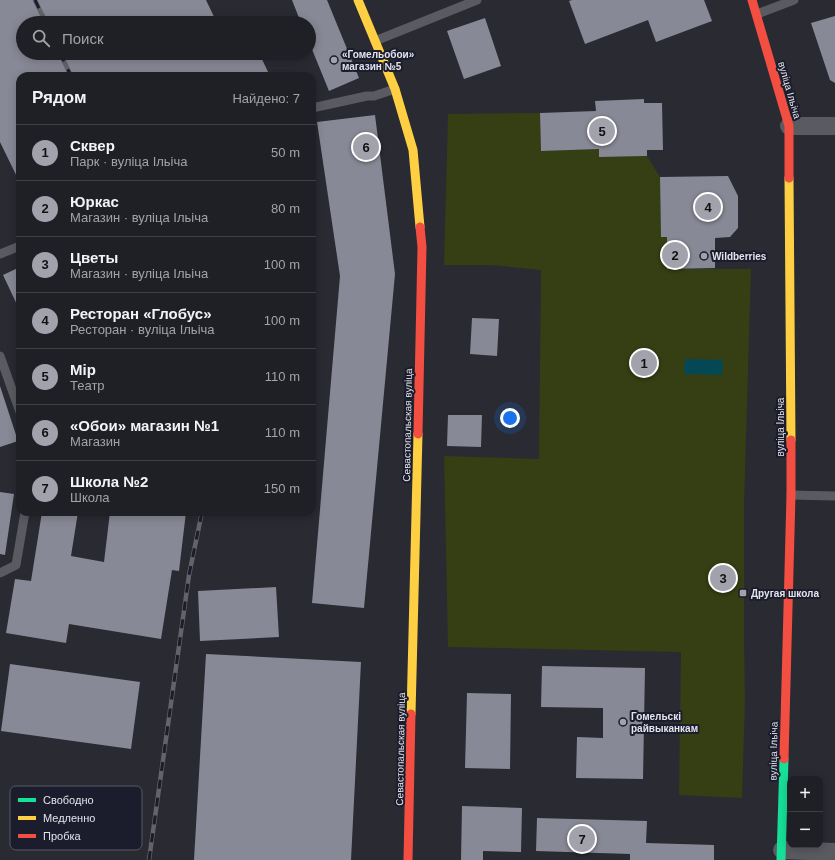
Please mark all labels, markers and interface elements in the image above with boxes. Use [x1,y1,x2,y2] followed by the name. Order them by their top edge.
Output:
[16,16,316,60] search box
[30,27,52,49] icon: search
[62,30,104,47] text: Поиск
[342,49,415,72] place label: «Гомельобои» магазин №5
[329,55,339,65] marker: «Гомельобои» магазин №5
[776,60,803,120] street label: вуліца Ільіча
[32,88,87,107] text: Рядом
[232,91,300,106] text: Найдено: 7
[589,116,615,146] pin: 5
[353,132,379,162] pin: 6
[70,137,115,154] text: Сквер
[41,145,49,160] text: 1
[271,145,300,160] text: 50 m
[70,154,188,169] text: Парк · вуліца Ільіча
[695,192,721,222] pin: 4
[70,193,119,210] text: Юркас
[41,201,49,216] text: 2
[271,201,300,216] text: 80 m
[70,210,208,225] text: Магазин · вуліца Ільіча
[662,240,688,270] pin: 2
[70,249,118,266] text: Цветы
[699,251,709,261] marker: Wildberries
[712,251,767,262] place label: Wildberries
[41,257,49,272] text: 3
[264,257,300,272] text: 100 m
[70,266,208,281] text: Магазин · вуліца Ільіча
[70,305,211,322] text: Ресторан «Глобус»
[41,313,49,328] text: 4
[264,313,300,328] text: 100 m
[70,322,215,337] text: Ресторан · вуліца Ільіча
[631,348,657,378] pin: 1
[70,361,96,378] text: Мір
[401,368,414,482] street label: Севастопальская вуліца
[41,369,49,384] text: 5
[265,369,300,384] text: 110 m
[70,378,105,393] text: Театр
[775,397,786,456] street label: вуліца Ільіча
[500,408,520,428] your location
[70,417,219,434] text: «Обои» магазин №1
[41,425,49,440] text: 6
[265,425,300,440] text: 110 m
[70,434,120,449] text: Магазин
[70,473,148,490] text: Школа №2
[41,481,49,496] text: 7
[264,481,300,496] text: 150 m
[70,490,110,505] text: Школа
[710,563,736,593] pin: 3
[738,588,748,598] marker: Другая школа
[751,588,819,599] place label: Другая школа
[394,692,407,806] street label: Севастопальская вуліца
[631,711,698,734] place label: Гомельскі райвыканкам
[618,717,628,727] marker: Гомельскі райвыканкам
[767,721,780,781] street label: вуліца Ільіча
[787,776,823,848] map controls
[787,776,823,812] button: +
[10,786,142,850] legend
[43,794,94,806] text: Свободно
[43,812,95,824] text: Медленно
[787,812,823,848] button: −
[569,824,595,854] pin: 7
[43,830,81,842] text: Пробка

